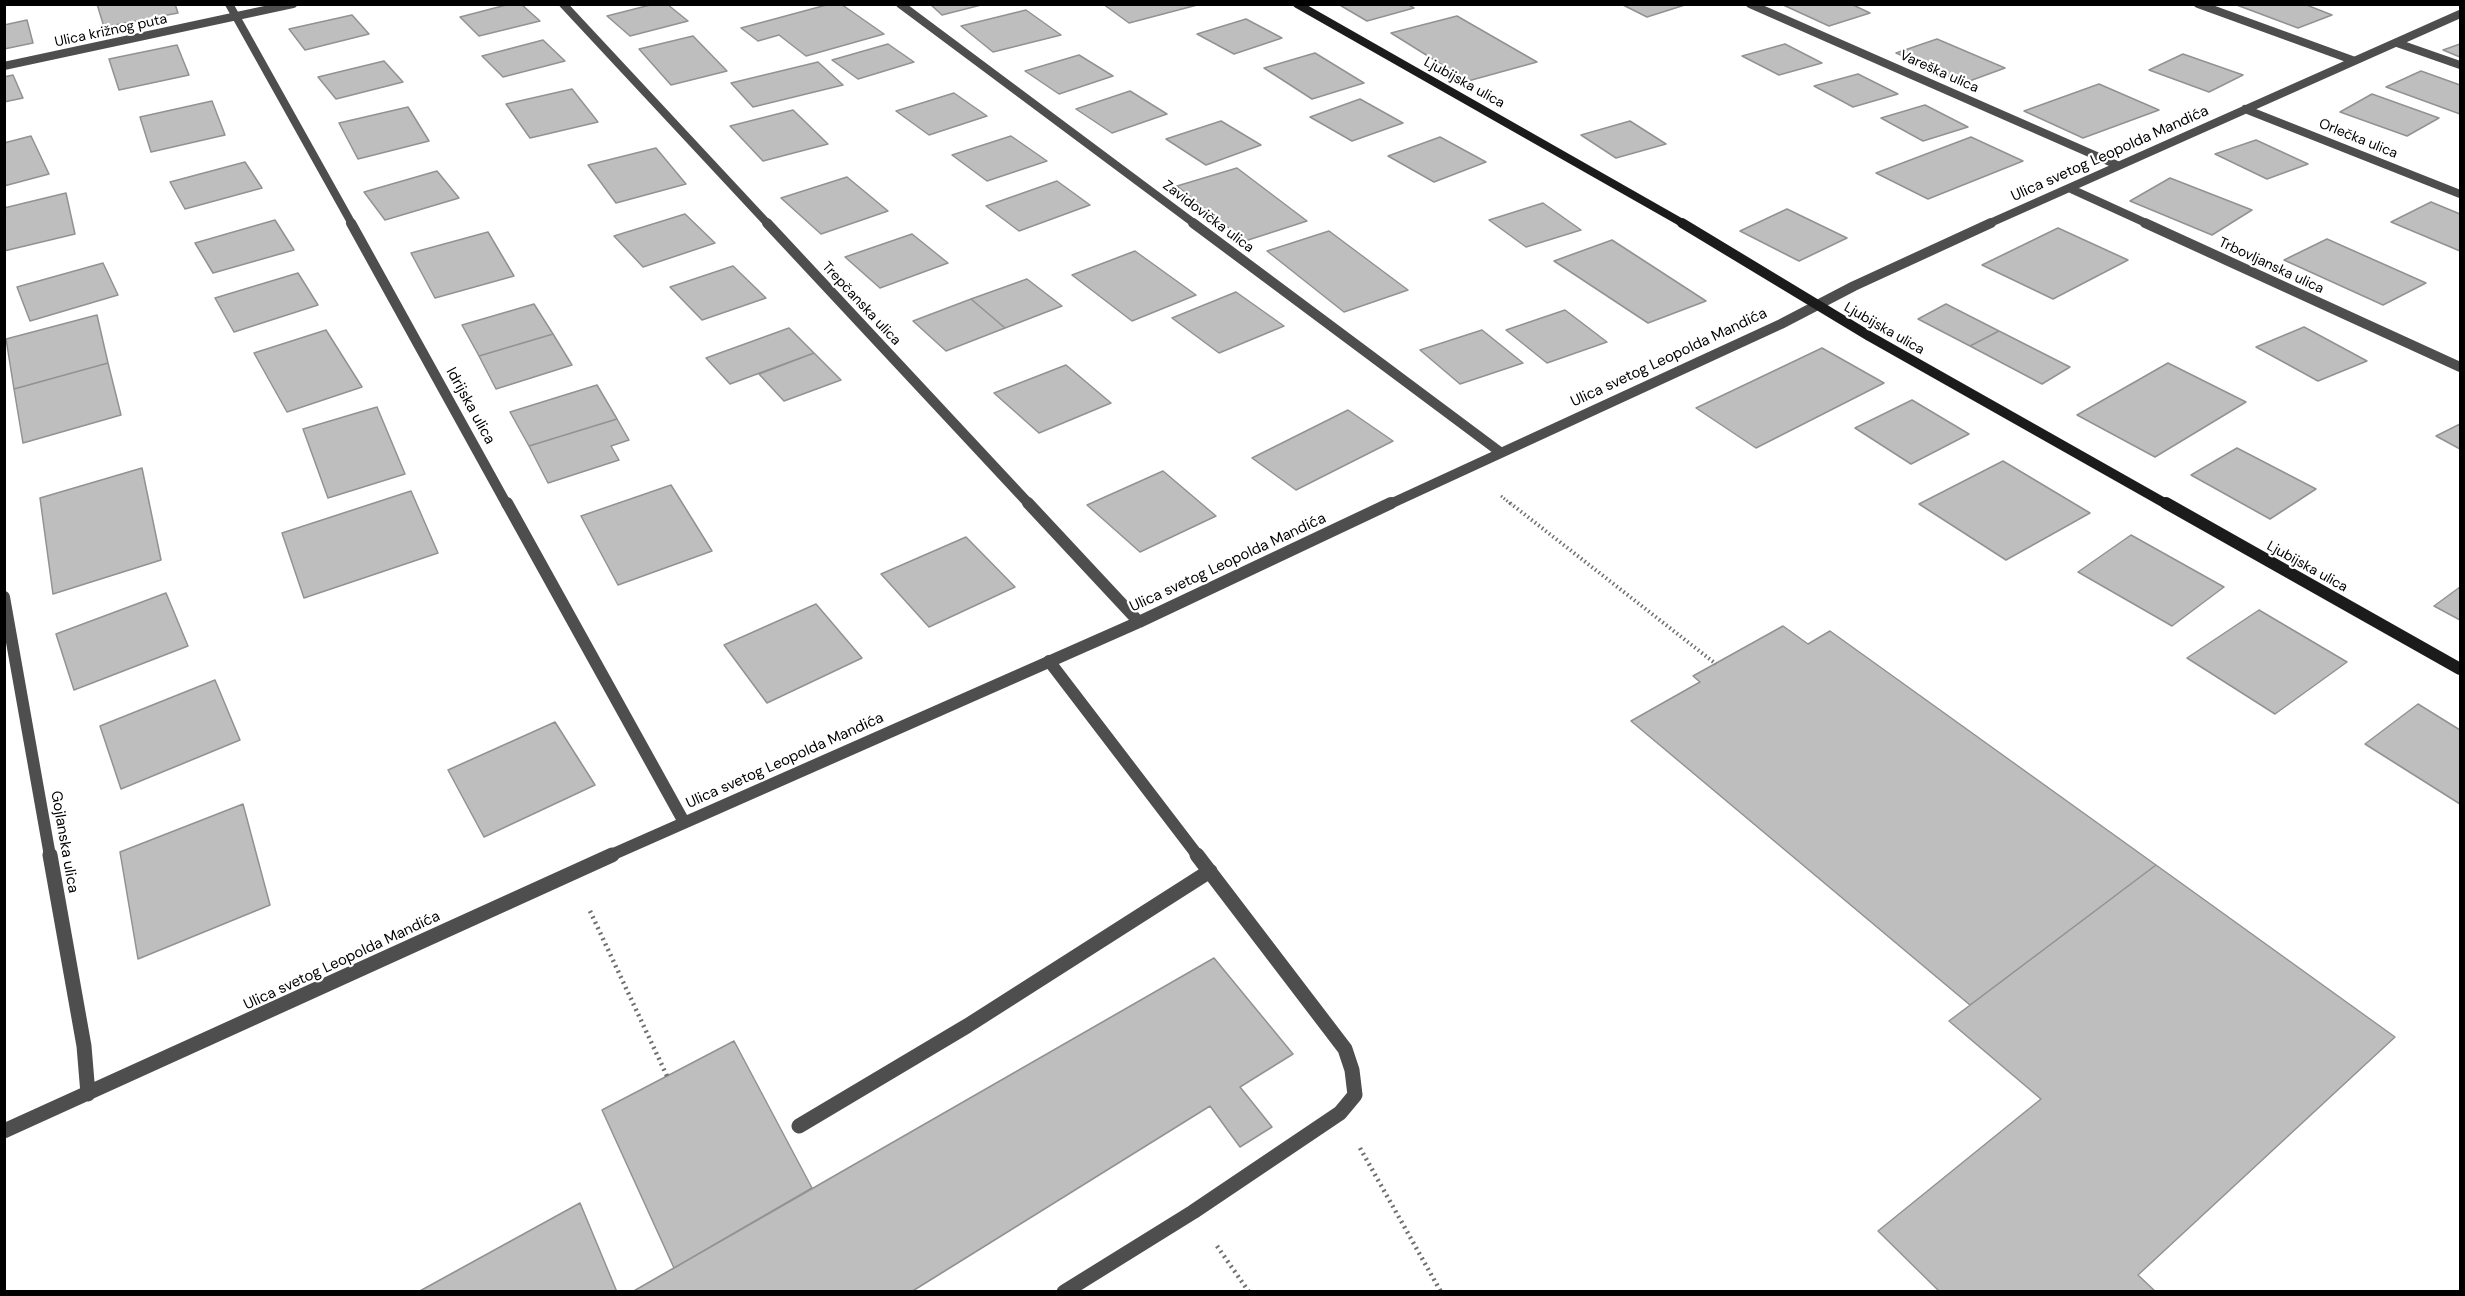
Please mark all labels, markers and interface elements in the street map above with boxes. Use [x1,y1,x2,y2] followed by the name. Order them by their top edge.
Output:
[53,11,169,51] street label: Ulica križnog puta
[1897,47,1981,97] street label: Vareška ulica
[1421,54,1507,112] street label: Ljubijska ulica
[2008,102,2212,206] street label: Ulica svetog Leopolda Mandića
[2316,116,2400,162] street label: Orlečka ulica
[1159,177,1257,257] street label: Zavidovička ulica
[2216,234,2326,298] street label: Trbovljanska ulica
[818,259,904,349] street label: Trepčanska ulica
[1841,299,1927,359] street label: Ljubijska ulica
[1568,305,1770,411] street label: Ulica svetog Leopolda Mandića
[441,364,499,448] street label: Idrijska ulica
[1127,510,1329,616] street label: Ulica svetog Leopolda Mandića
[2264,538,2350,596] street label: Ljubijska ulica
[683,709,887,813] street label: Ulica svetog Leopolda Mandića
[46,789,82,895] street label: Gojlanska ulica
[241,908,443,1014] street label: Ulica svetog Leopolda Mandića

